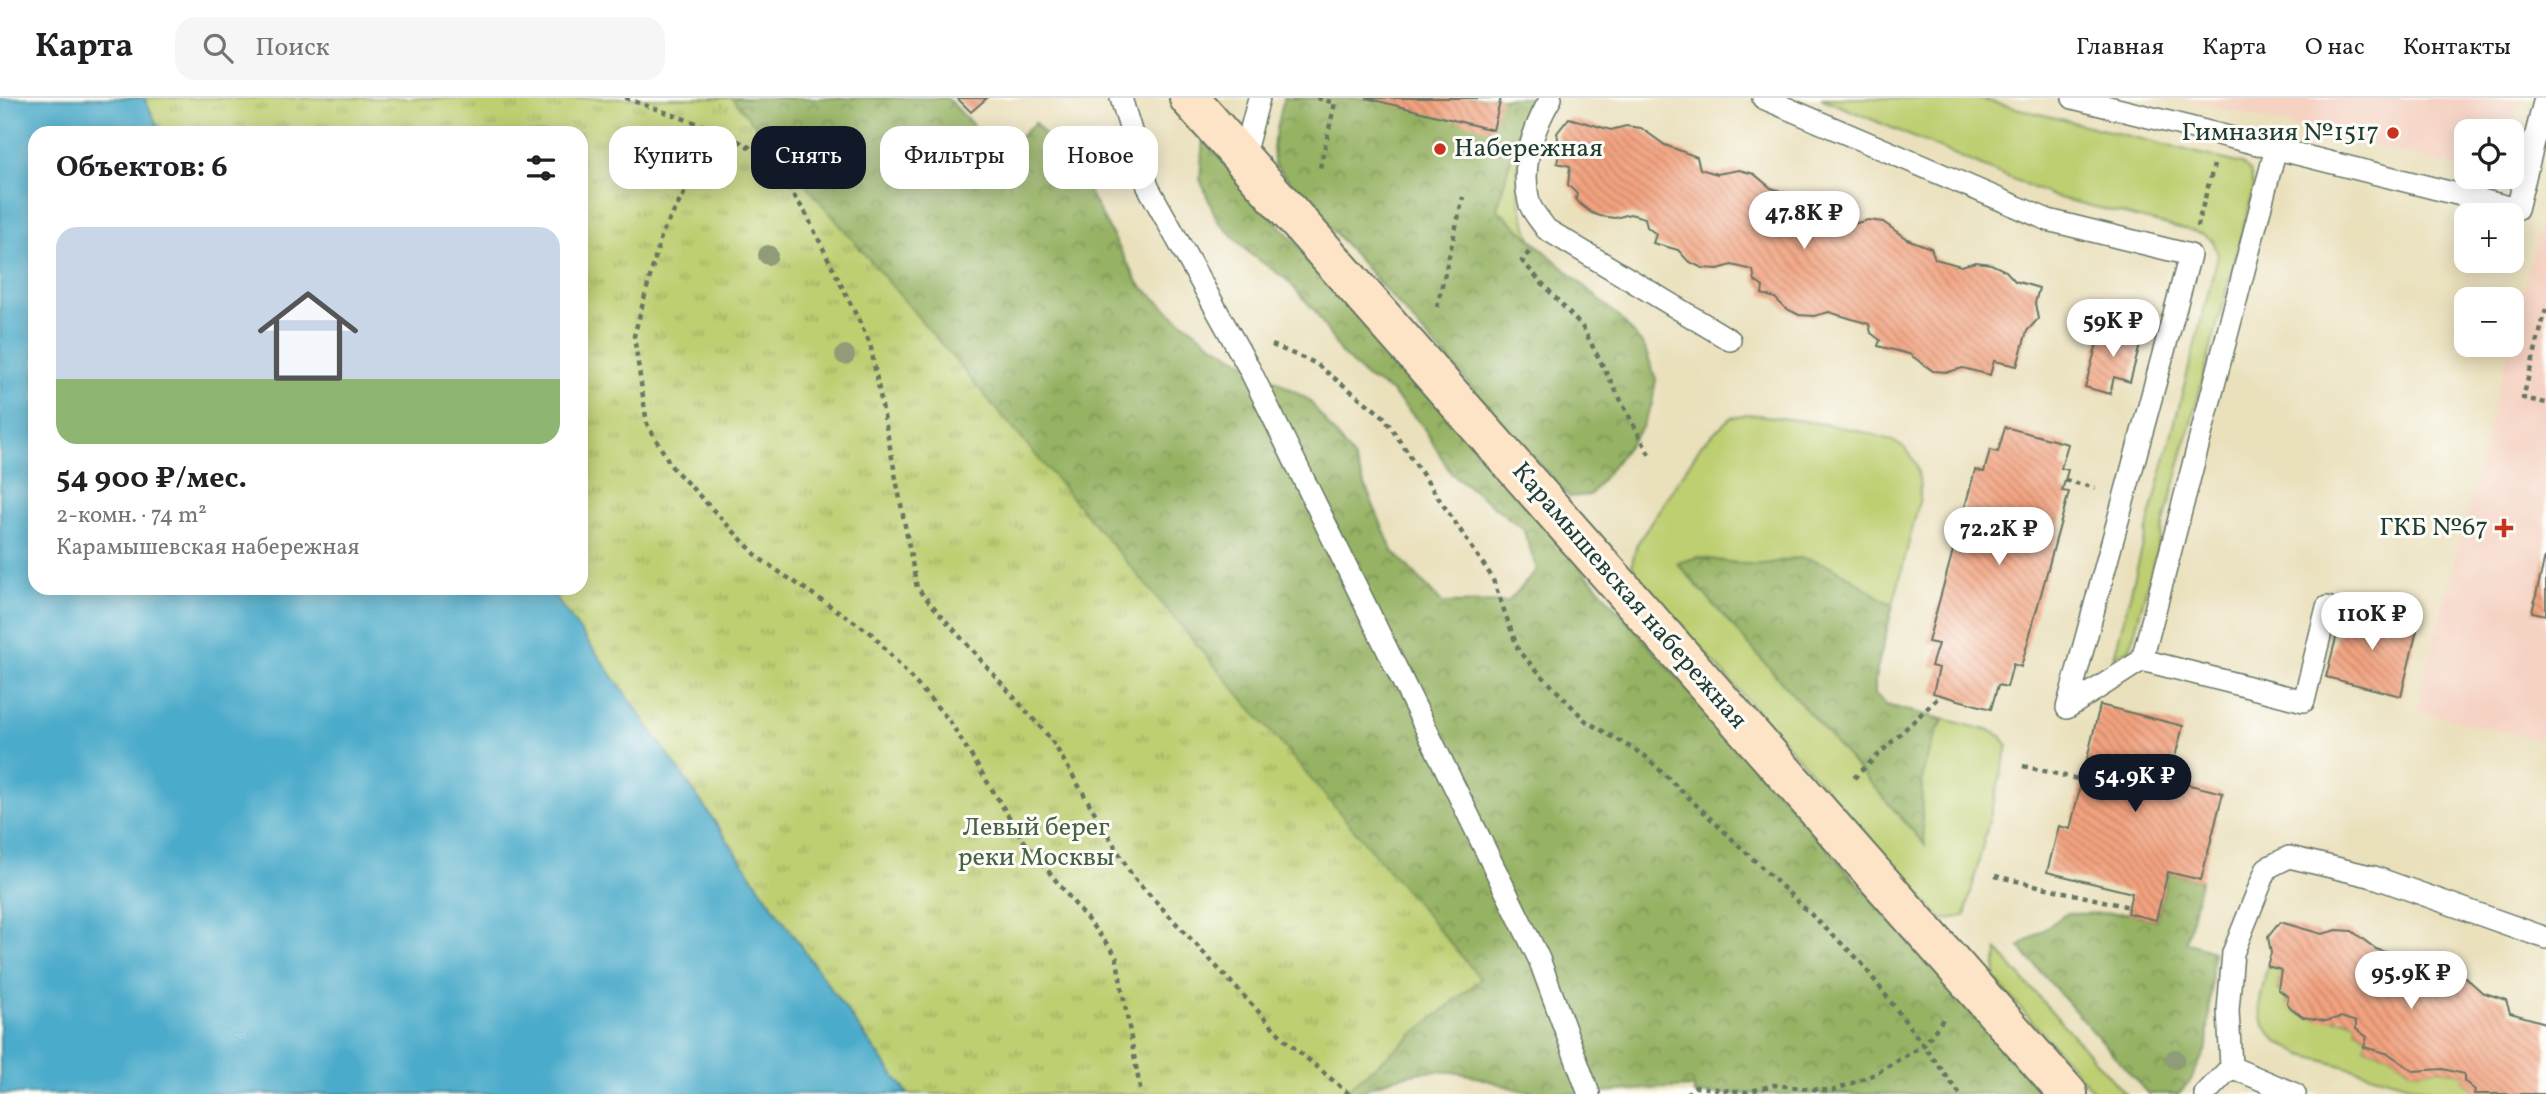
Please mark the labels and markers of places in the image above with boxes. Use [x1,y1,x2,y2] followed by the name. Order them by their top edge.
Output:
[2182,115,2379,151] place label: Гимназия №1517
[2385,125,2401,141] marker: Гимназия №1517
[1454,131,1603,167] place label: Набережная
[1432,141,1448,157] marker: Набережная
[1739,192,1869,251] pin: 47.8K ₽
[2064,300,2162,359] pin: 59K ₽
[1934,508,2064,567] pin: 72.2K ₽
[2379,510,2488,546] place label: ГКБ №67
[2494,518,2514,538] marker: ГКБ №67
[2315,592,2429,652] pin: 110K ₽
[2070,754,2200,814] pin: 54.9K ₽
[2346,951,2476,1011] pin: 95.9K ₽

